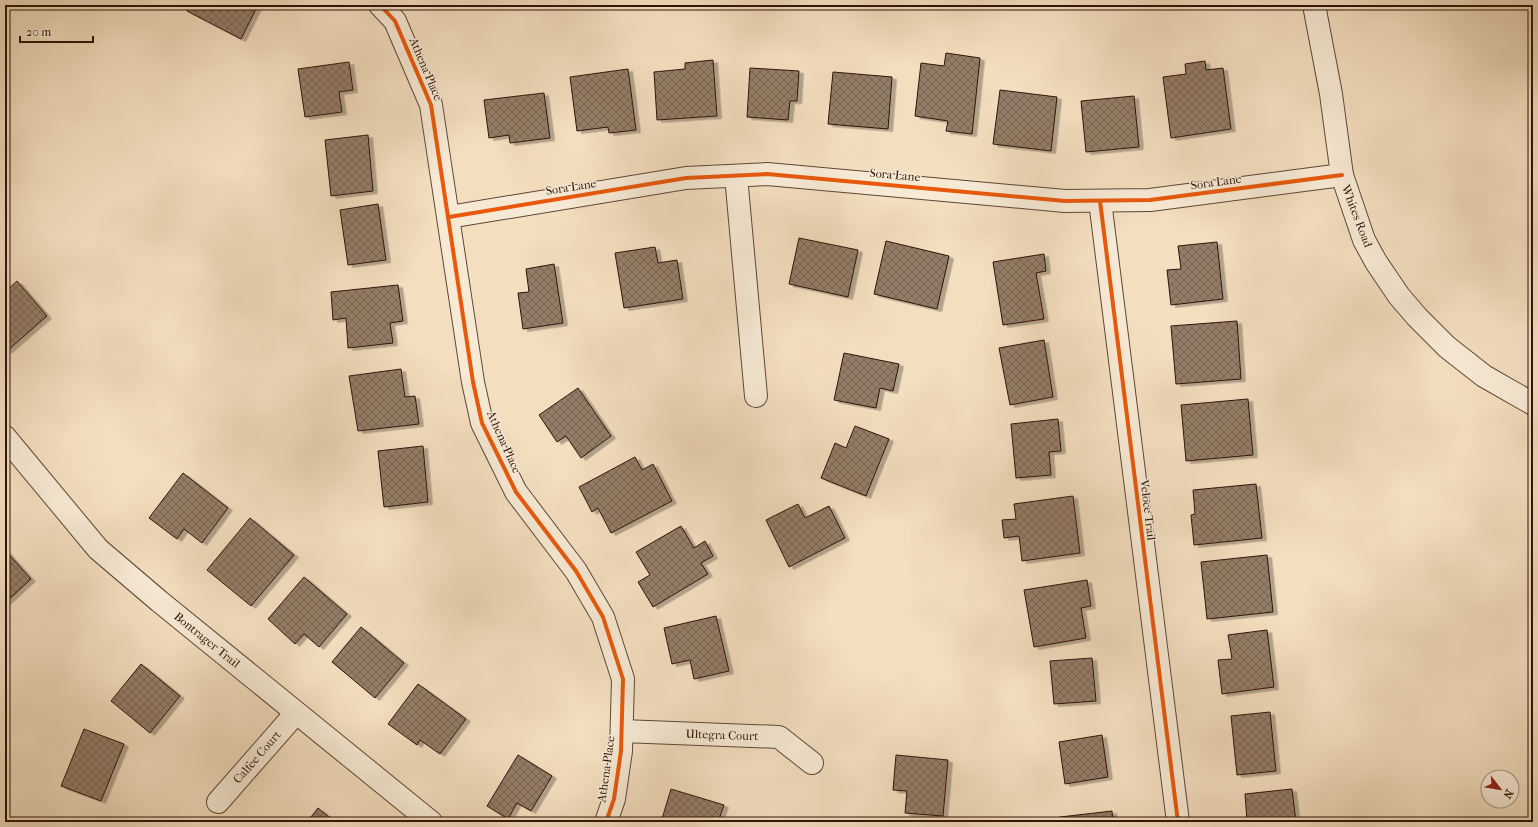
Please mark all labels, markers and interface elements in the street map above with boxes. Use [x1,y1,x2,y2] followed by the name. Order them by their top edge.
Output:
[20,18,93,44] scale bar
[26,25,51,39] text: 20 m
[406,35,446,103] street label: Athena Place
[869,166,921,184] street label: Sora Lane
[1190,172,1242,192] street label: Sora Lane
[545,176,597,198] street label: Sora Lane
[1338,182,1376,250] street label: Whites Road
[484,408,524,476] street label: Athena Place
[1137,478,1159,542] street label: Veloce Trail
[171,609,243,671] street label: Bontrager Trail
[230,727,284,786] street label: Calfee Court
[685,727,759,743] street label: Ultegra Court
[594,735,618,804] street label: Athena Place
[1480,769,1520,809] north arrow
[1500,787,1516,801] text: N

